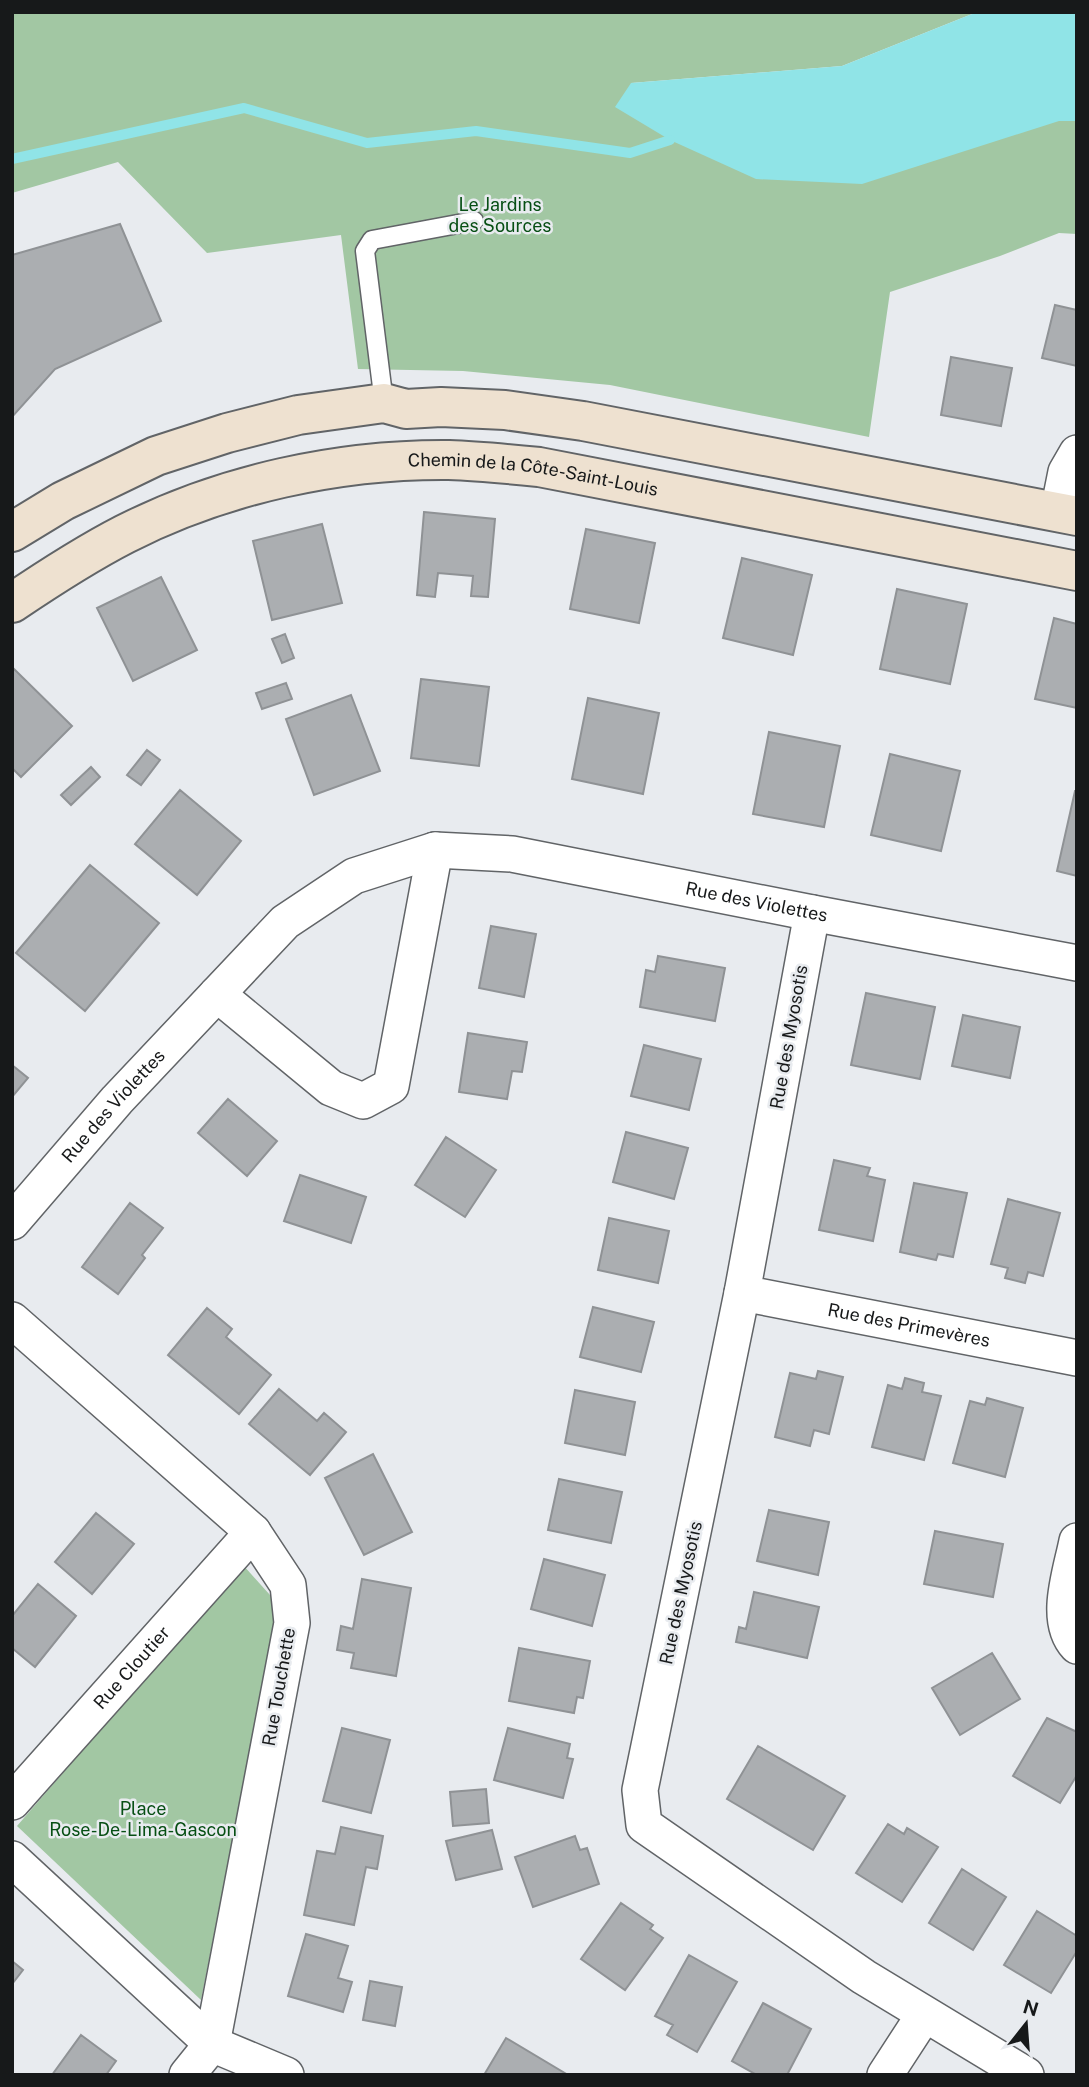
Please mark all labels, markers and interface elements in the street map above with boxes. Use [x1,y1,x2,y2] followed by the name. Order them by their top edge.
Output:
[449,194,551,236] park label: Le Jardins des Sources
[407,449,660,500] street label: Chemin de la Côte-Saint-Louis
[684,877,829,926] street label: Rue des Violettes
[765,963,812,1111] street label: Rue des Myosotis
[57,1045,169,1166] street label: Rue des Violettes
[826,1299,992,1351] street label: Rue des Primevères
[655,1519,706,1666] street label: Rue des Myosotis
[89,1622,174,1713] street label: Rue Cloutier
[258,1626,299,1748] street label: Rue Touchette
[49,1798,237,1840] park label: Place Rose-De-Lima-Gascon
[991,1989,1061,2059] north arrow
[1021,1995,1041,2020] text: N

